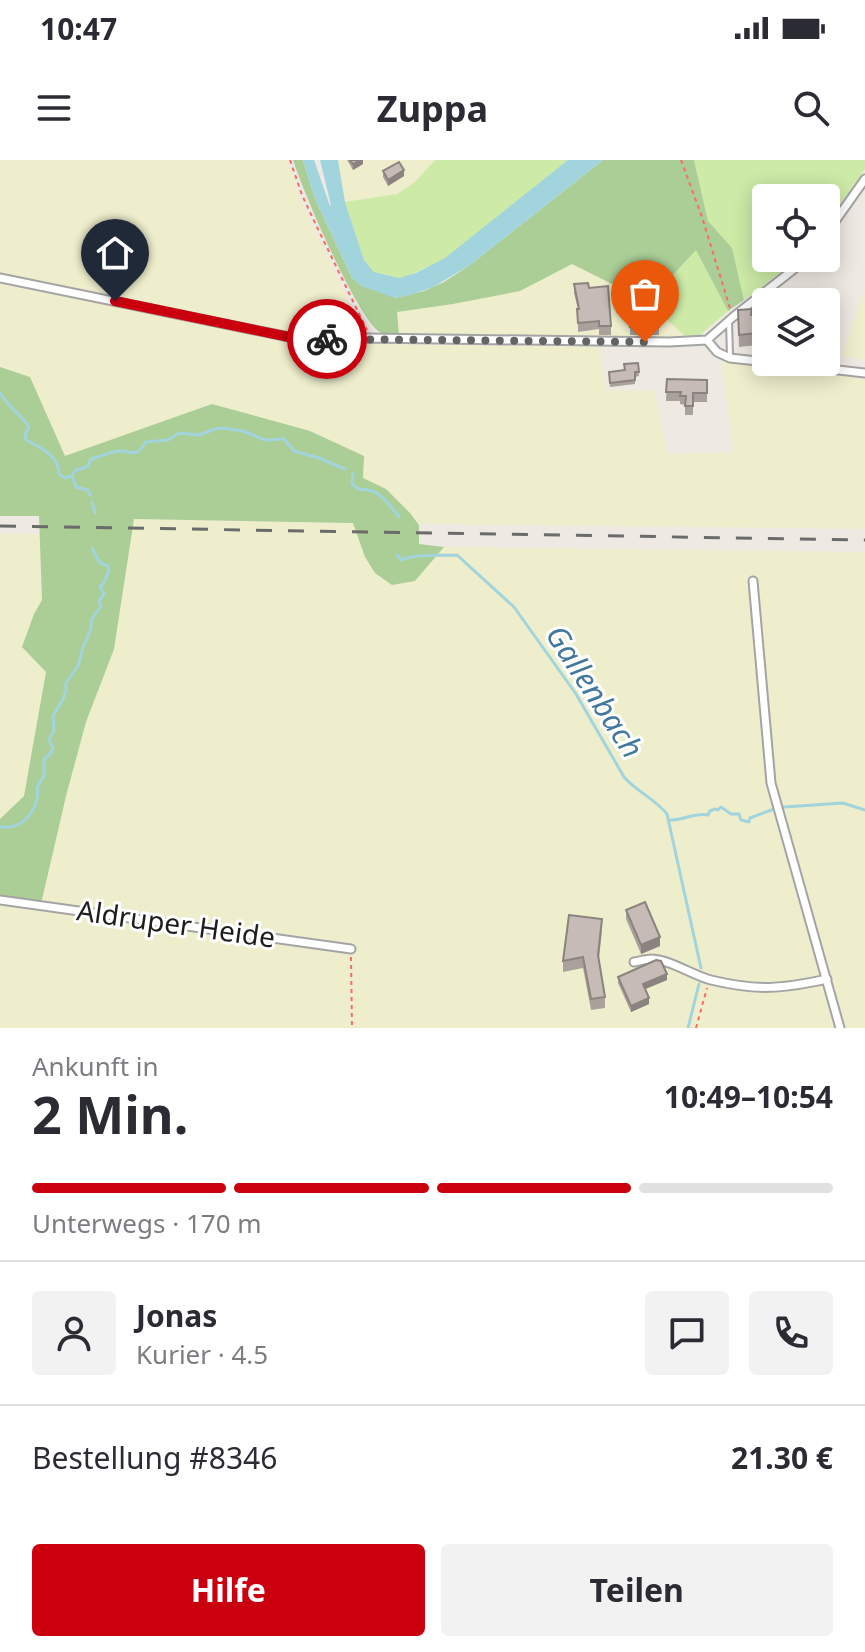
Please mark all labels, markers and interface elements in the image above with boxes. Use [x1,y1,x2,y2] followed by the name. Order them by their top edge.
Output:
[40,8,117,49] text: 10:47
[377,84,488,133] text: Zuppa
[32,86,76,130] icon: menu
[789,86,833,130] icon: search
[752,184,840,376] map controls
[752,184,840,272] button: locate
[81,219,149,301] pin
[93,231,137,275] icon: home
[611,260,679,342] pin
[623,272,667,316] icon: bag
[752,288,840,376] button: layers
[287,299,367,379] courier
[305,317,349,361] icon: bike
[537,617,653,765] water label: Gallenbach
[75,890,278,956] street label: Aldruper Heide
[32,1048,159,1084] text: Ankunft in
[664,1076,833,1117] text: 10:49–10:54
[32,1078,188,1149] text: 2 Min.
[32,1205,262,1241] text: Unterwegs · 170 m
[32,1291,116,1375] button: person
[645,1291,729,1375] button: chat
[749,1291,833,1375] button: phone
[136,1295,217,1336] text: Jonas
[136,1336,268,1372] text: Kurier · 4.5
[32,1437,277,1478] text: Bestellung #8346
[731,1437,833,1478] text: 21.30 €
[32,1544,425,1636] button: Hilfe
[441,1544,833,1636] button: Teilen

